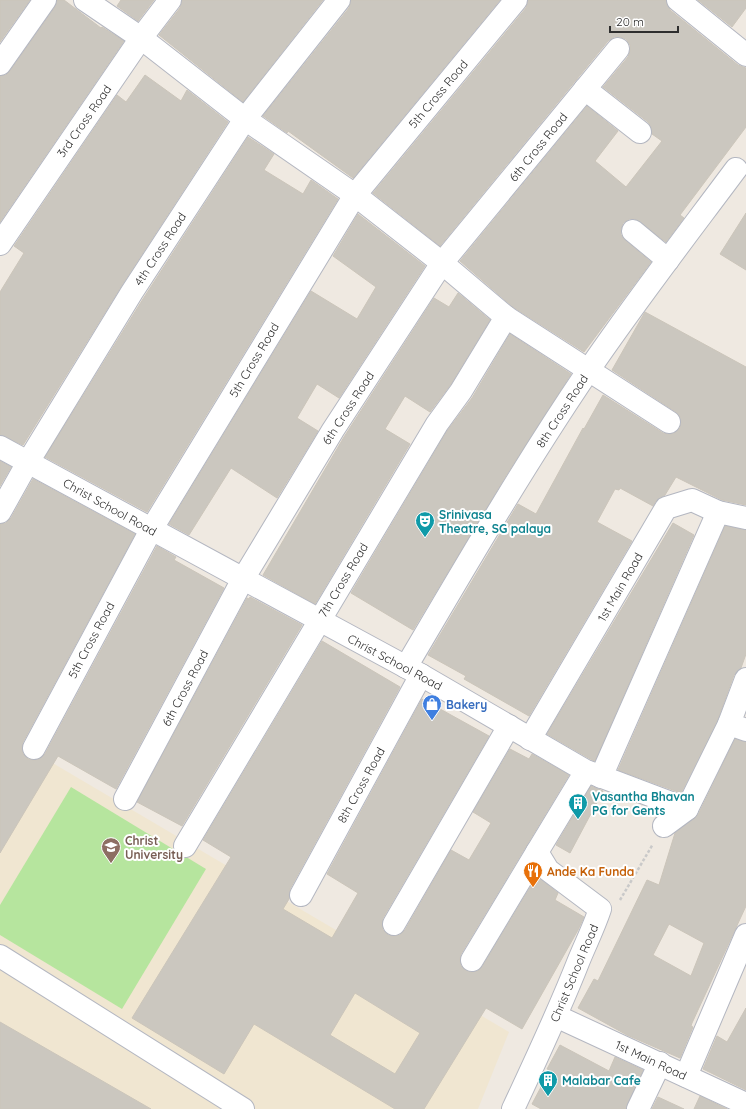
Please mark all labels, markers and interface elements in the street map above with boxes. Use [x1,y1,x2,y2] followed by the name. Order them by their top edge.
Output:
[610,8,678,34] scale bar
[616,14,644,29] text: 20 m
[405,57,471,131] street label: 5th Cross Road
[53,82,115,160] street label: 3rd Cross Road
[506,109,570,185] street label: 6th Cross Road
[131,210,189,288] street label: 4th Cross Road
[226,320,282,400] street label: 5th Cross Road
[319,369,377,447] street label: 6th Cross Road
[533,372,591,450] street label: 8th Cross Road
[60,475,160,539] street label: Christ School Road
[439,507,551,536] place label: Srinivasa Theatre, SG palaya
[414,510,436,538] theatre icon: Srinivasa Theatre, SG palaya
[315,540,371,620] street label: 7th Cross Road
[594,550,646,624] street label: 1st Main Road
[65,599,117,681] street label: 5th Cross Road
[345,631,445,693] street label: Christ School Road
[159,647,211,729] street label: 6th Cross Road
[421,693,443,721] shop icon: Bakery
[446,697,487,712] place label: Bakery
[334,744,388,826] street label: 8th Cross Road
[592,789,695,818] place label: Vasantha Bhavan PG for Gents
[567,792,589,820] building icon: Vasantha Bhavan PG for Gents
[125,833,183,862] place label: Christ University
[100,836,122,864] school or university icon: Christ University
[522,860,544,888] restaurant icon: Ande Ka Funda
[547,864,634,879] place label: Ande Ka Funda
[547,922,601,1024] street label: Christ School Road
[613,1037,689,1083] street label: 1st Main Road
[537,1069,559,1097] building icon: Malabar Cafe
[562,1073,641,1088] place label: Malabar Cafe

